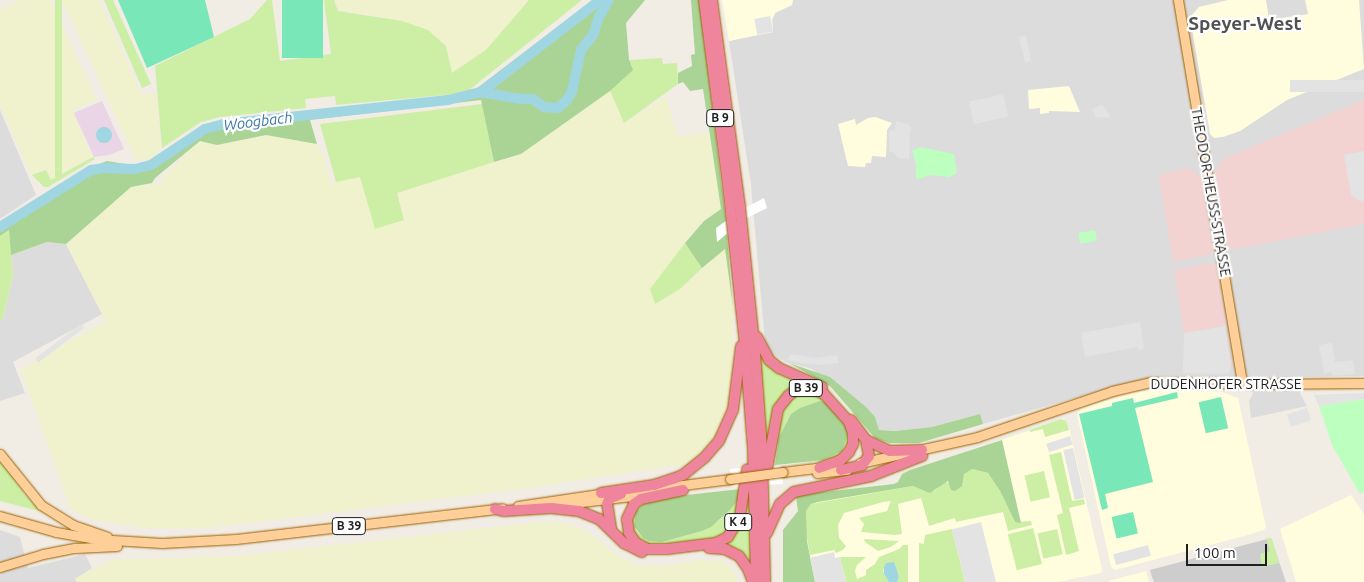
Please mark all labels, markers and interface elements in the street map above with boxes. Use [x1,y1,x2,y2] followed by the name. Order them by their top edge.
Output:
[1188,13,1302,35] district label: Speyer-West
[1188,106,1234,278] street label: THEODOR-HEUSS-STRASSE
[223,108,293,134] water label: Woogbach
[705,109,735,128] road number: B 9
[1150,376,1302,392] street label: DUDENHOFER STRASSE
[788,378,824,398] road number: B 39
[723,512,753,532] road number: K 4
[332,516,366,536] road number: B 39
[1189,534,1270,566] scale bar
[1194,544,1236,561] text: 100 m

